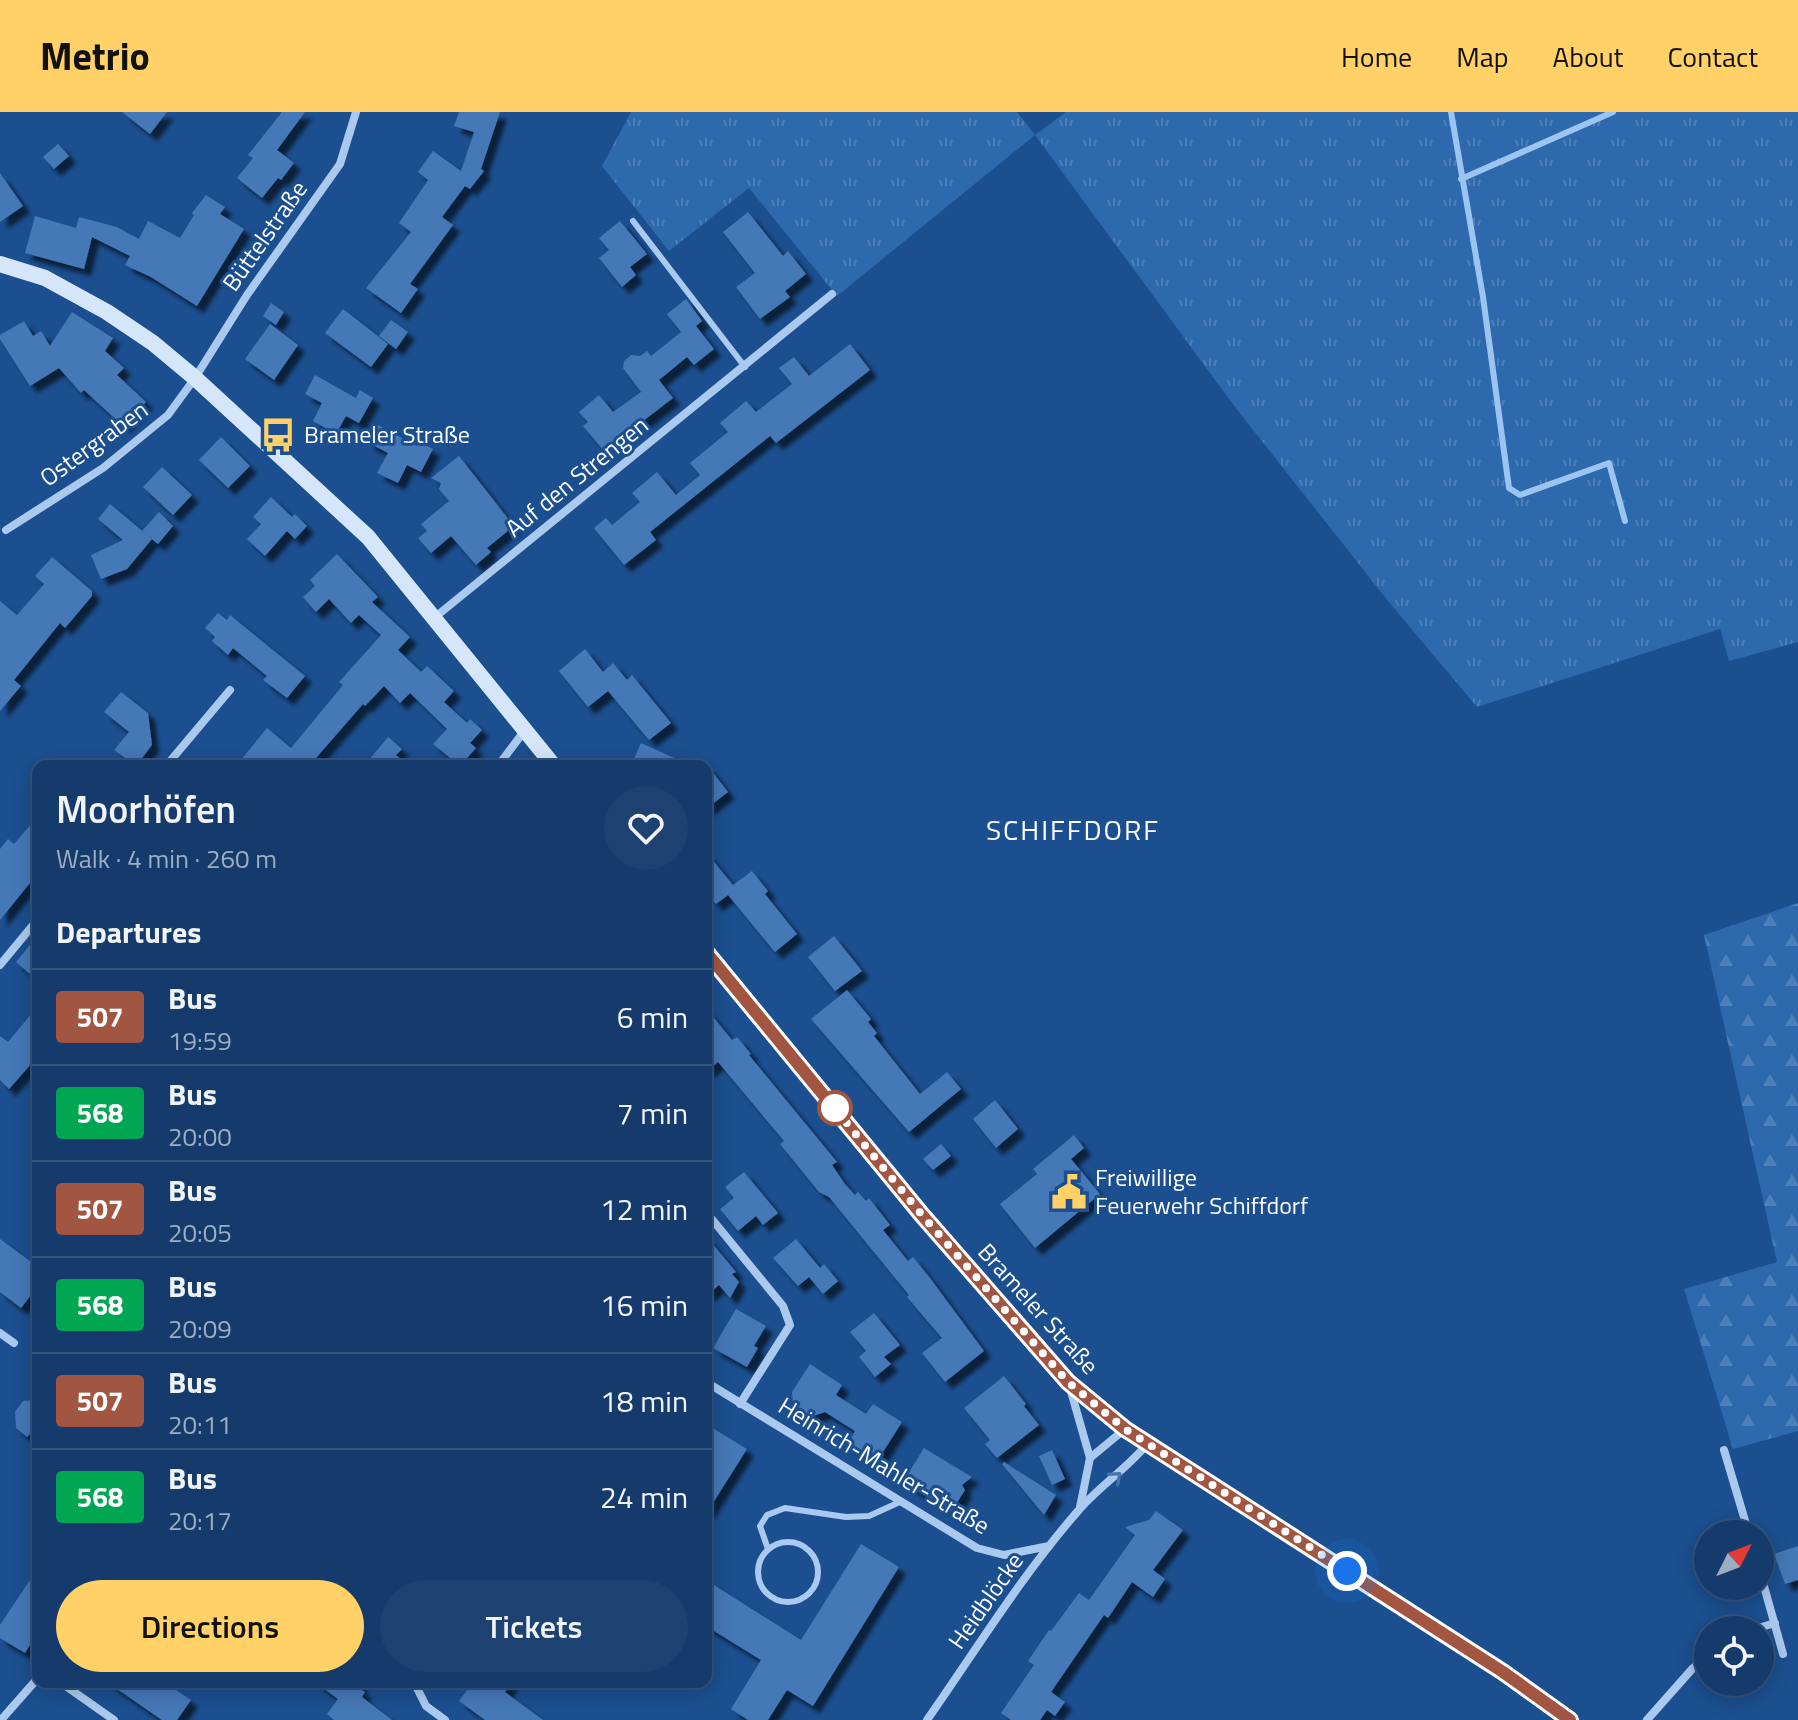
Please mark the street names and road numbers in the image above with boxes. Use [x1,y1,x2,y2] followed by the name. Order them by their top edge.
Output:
[213,173,316,298] street label: Büttelstraße
[32,392,155,495] street label: Ostergraben
[497,407,656,545] street label: Auf den Strengen
[970,1235,1108,1382] street label: Brameler Straße
[772,1388,997,1543] street label: Heinrich-Mahler-Straße
[939,1545,1032,1656] street label: Heidblöcke

